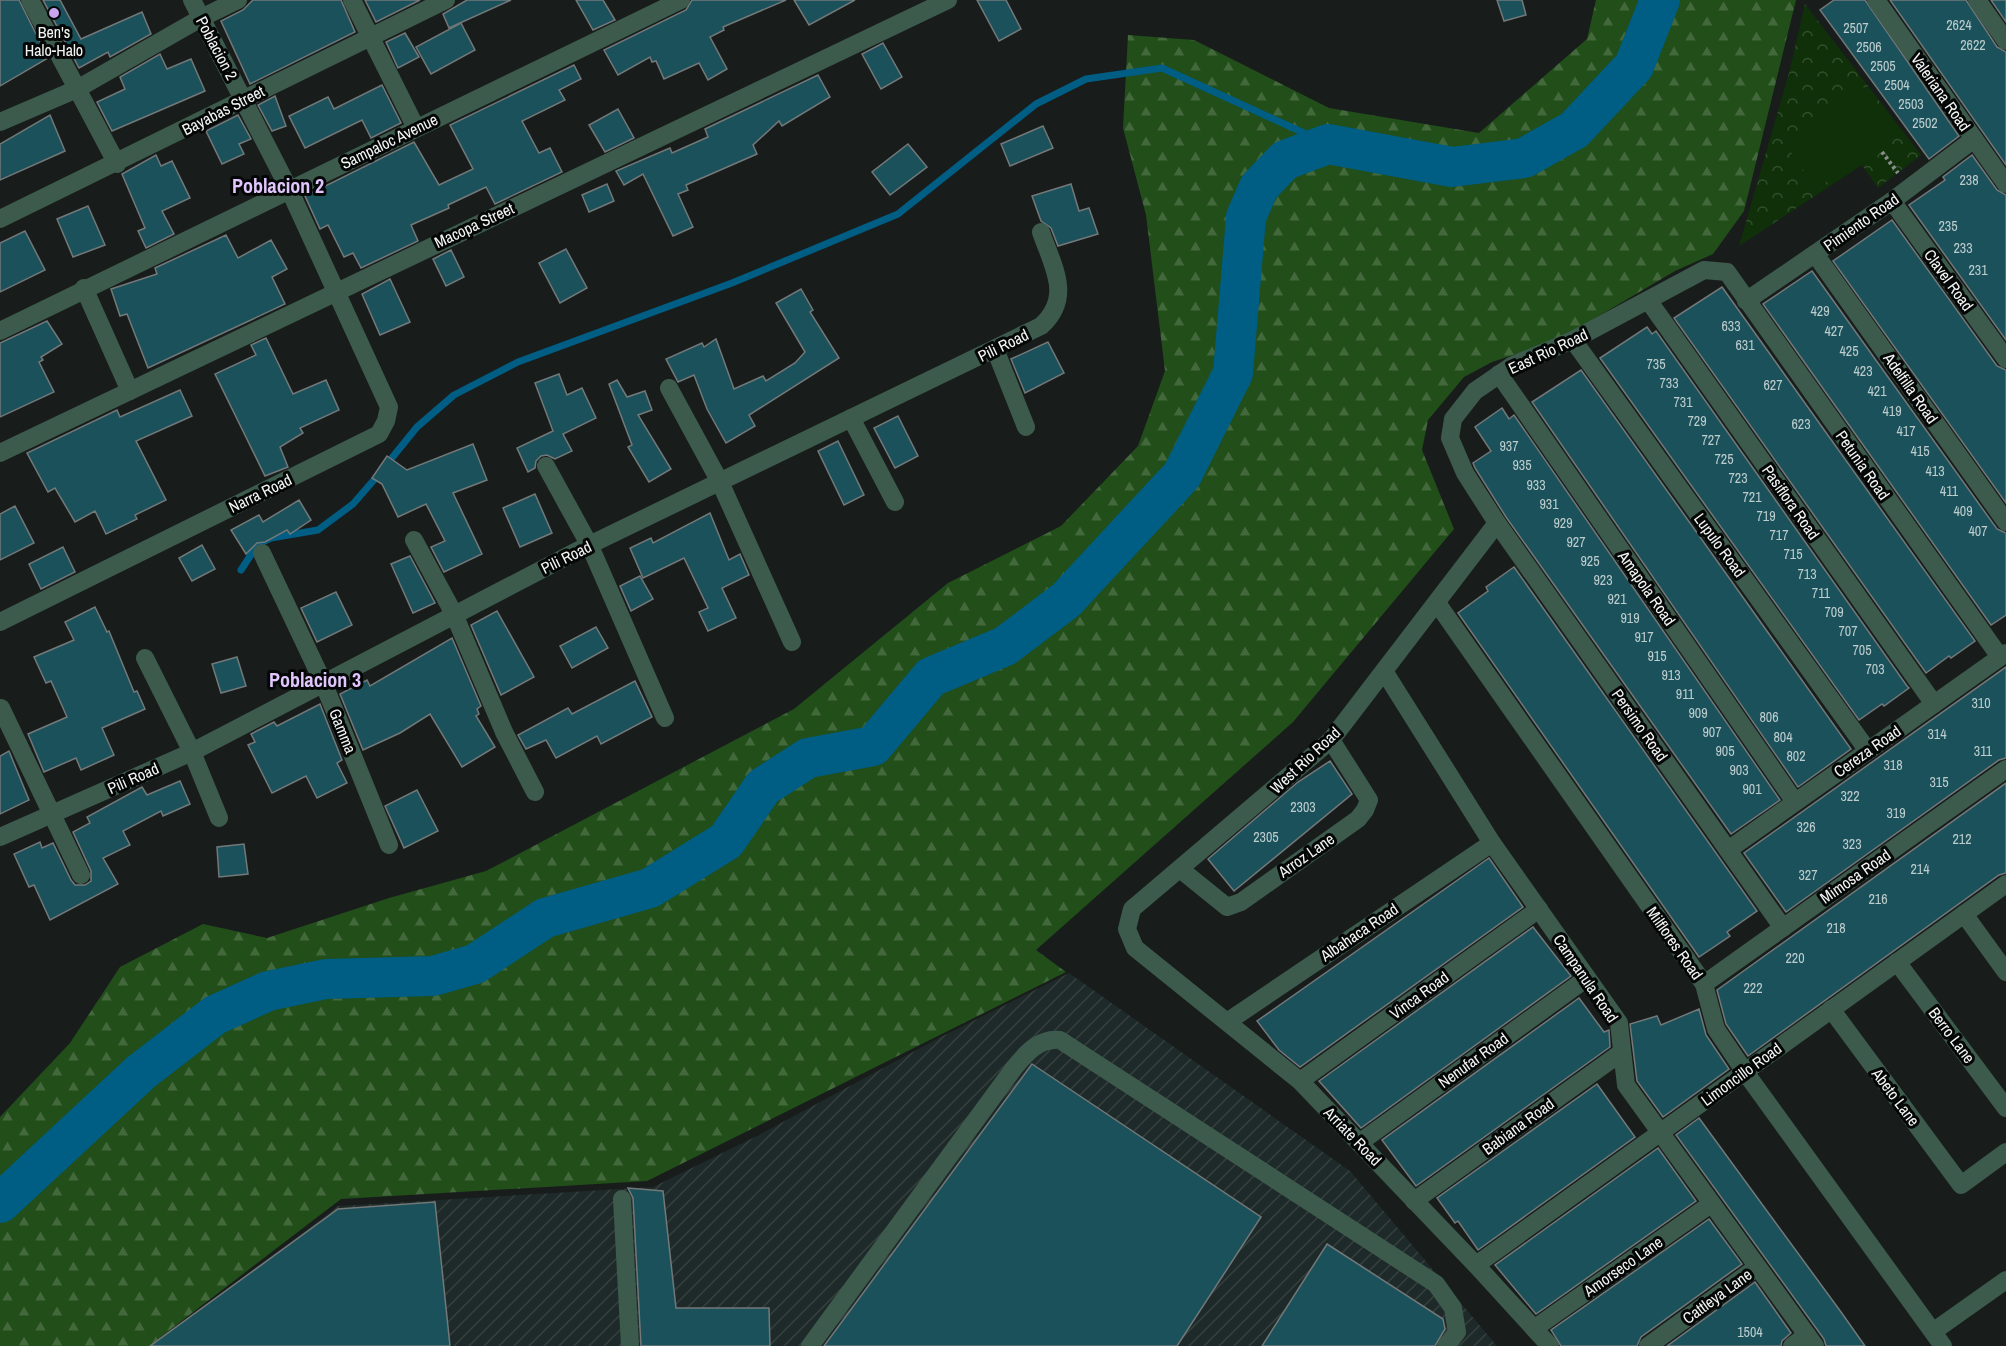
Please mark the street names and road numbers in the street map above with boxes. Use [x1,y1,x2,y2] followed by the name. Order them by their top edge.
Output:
[191,12,243,84] street label: Poblacion 2
[1906,49,1976,135] street label: Valeriana Road
[178,80,268,140] street label: Bayabas Street
[337,108,441,174] street label: Sampaloc Avenue
[1819,188,1903,256] street label: Pimiento Road
[431,197,518,253] street label: Macopa Street
[1919,245,1979,315] street label: Clavel Road
[974,323,1032,367] street label: Pili Road
[1505,323,1591,379] street label: East Rio Road
[1878,347,1943,428] street label: Adelfilla Road
[1831,426,1895,504] street label: Petunia Road
[1757,460,1825,544] street label: Pasiflora Road
[225,468,295,518] street label: Narra Road
[1689,508,1751,582] street label: Lupulo Road
[537,535,595,579] street label: Pili Road
[1613,545,1681,630] street label: Amapola Road
[1607,684,1673,766] street label: Persimo Road
[324,705,362,757] street label: Gamma
[1829,720,1905,782] street label: Cereza Road
[1265,722,1345,798] street label: West Rio Road
[104,757,162,799] street label: Pili Road
[1273,828,1339,883] street label: Arroz Lane
[1815,844,1895,908] street label: Mimosa Road
[1315,898,1402,967] street label: Albahaca Road
[1642,902,1708,984] street label: Milflores Road
[1548,930,1624,1026] street label: Campanula Road
[1385,966,1453,1024] street label: Vinca Road
[1924,1002,1980,1068] street label: Berro Lane
[1433,1027,1513,1093] street label: Nenufar Road
[1696,1037,1786,1111] street label: Limoncillo Road
[1866,1063,1925,1130] street label: Abeto Lane
[1478,1092,1558,1160] street label: Babiana Road
[1319,1101,1387,1170] street label: Arriate Road
[1578,1231,1667,1302] street label: Amorseco Lane
[1678,1263,1756,1329] street label: Cattleya Lane

